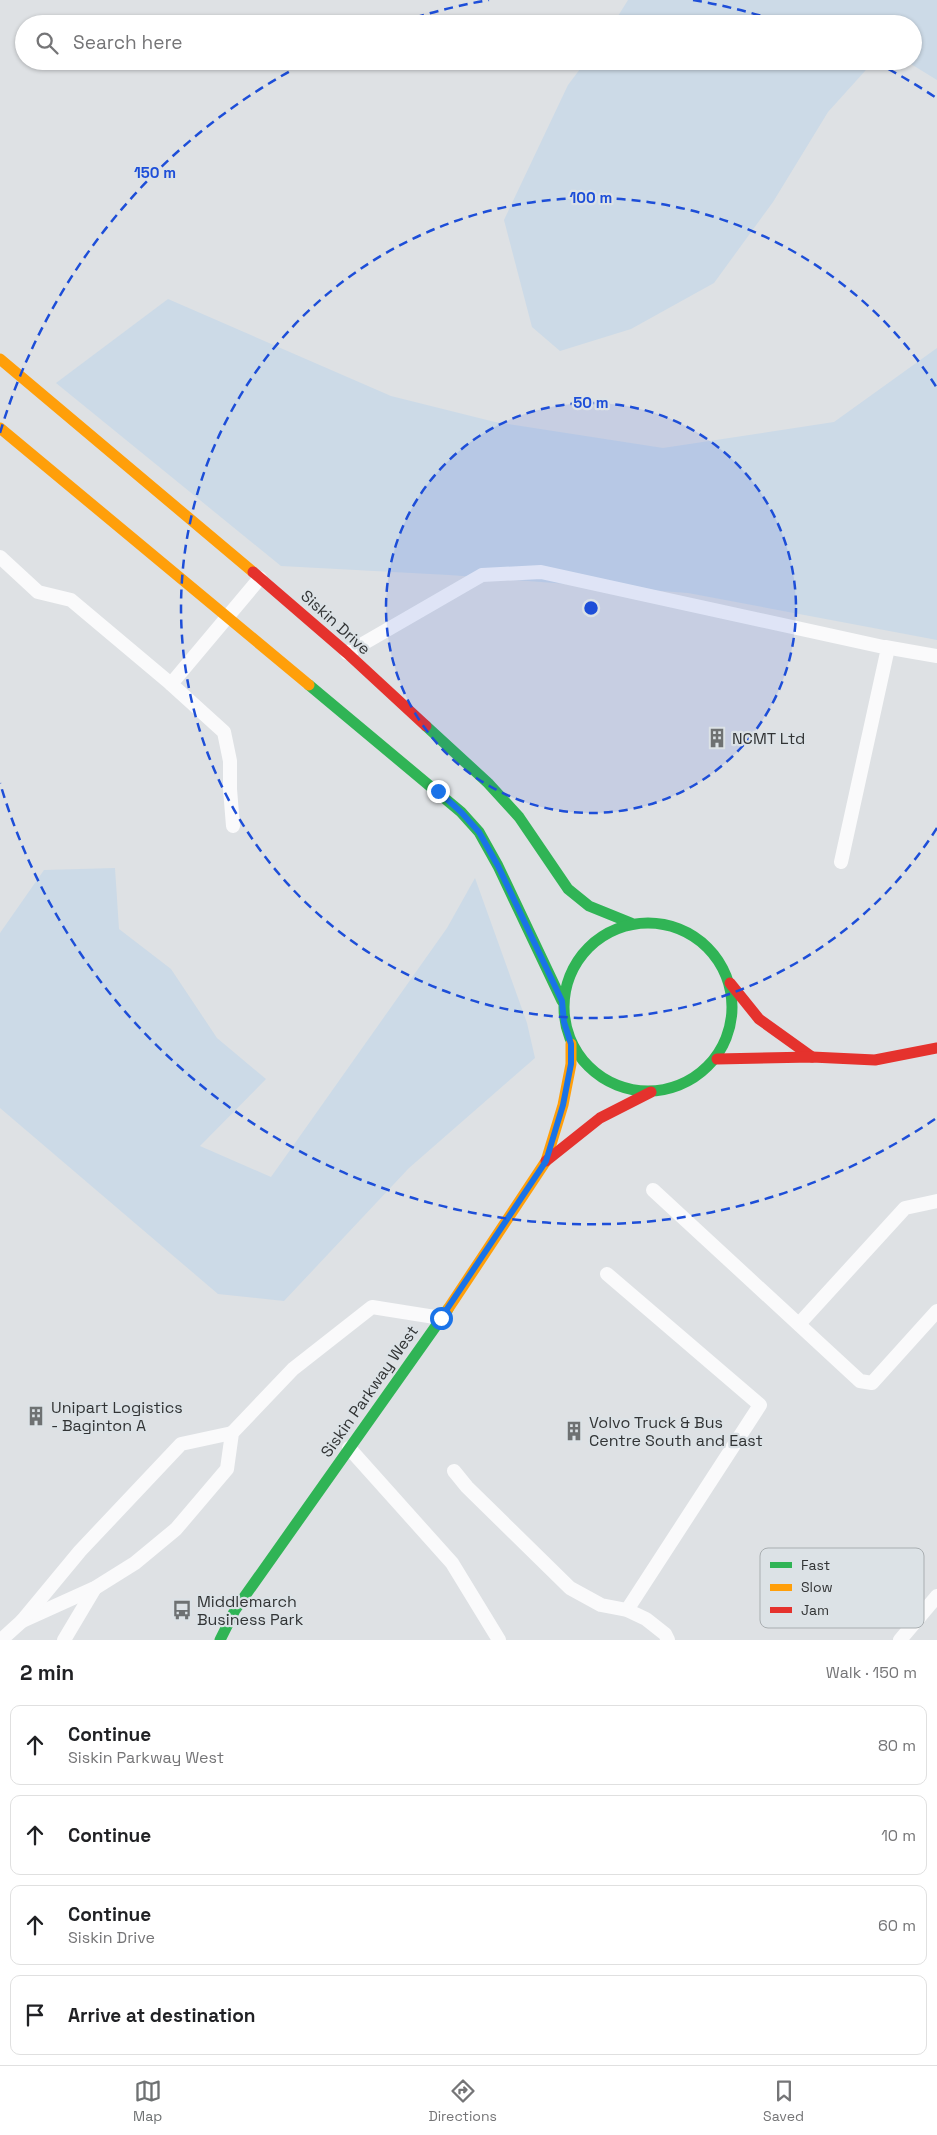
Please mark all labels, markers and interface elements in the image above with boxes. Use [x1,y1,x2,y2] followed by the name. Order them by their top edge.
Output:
[15,15,922,70] search box
[33,29,61,57] icon: search
[73,30,183,55] text: Search here
[134,163,176,182] text: 150 m
[570,188,612,207] text: 100 m
[573,393,609,412] text: 50 m
[296,585,375,659] street label: Siskin Drive
[582,599,600,617] centre of rings
[706,727,728,749] building icon: NCMT Ltd
[732,728,805,749] place label: NCMT Ltd
[427,780,450,803] route end
[430,1307,453,1330] route start
[316,1321,423,1461] street label: Siskin Parkway West
[51,1397,183,1436] place label: Unipart Logistics - Baginton A
[25,1405,47,1427] building icon: Unipart Logistics - Baginton A
[589,1412,763,1451] place label: Volvo Truck & Bus Centre South and East
[563,1420,585,1442] building icon: Volvo Truck & Bus Centre South and East
[760,1548,924,1628] legend
[801,1556,830,1574] text: Fast
[801,1578,833,1596] text: Slow
[197,1591,304,1630] place label: Middlemarch Business Park
[171,1599,193,1621] bus stop icon: Middlemarch Business Park
[801,1601,829,1619] text: Jam
[20,1659,74,1686] text: 2 min
[826,1662,917,1683] text: Walk · 150 m
[68,1722,151,1747] text: Continue
[21,1731,49,1759] icon: ahead
[878,1735,916,1756] text: 80 m
[68,1747,224,1768] text: Siskin Parkway West
[21,1821,49,1849] icon: ahead
[68,1823,151,1848] text: Continue
[881,1825,916,1846] text: 10 m
[68,1902,151,1927] text: Continue
[21,1911,49,1939] icon: ahead
[878,1915,916,1936] text: 60 m
[68,1927,155,1948] text: Siskin Drive
[21,2001,49,2029] icon: arrive
[68,2003,256,2028] text: Arrive at destination
[133,2077,162,2125] tab: Map
[428,2077,497,2125] tab: Directions
[763,2077,804,2125] tab: Saved

